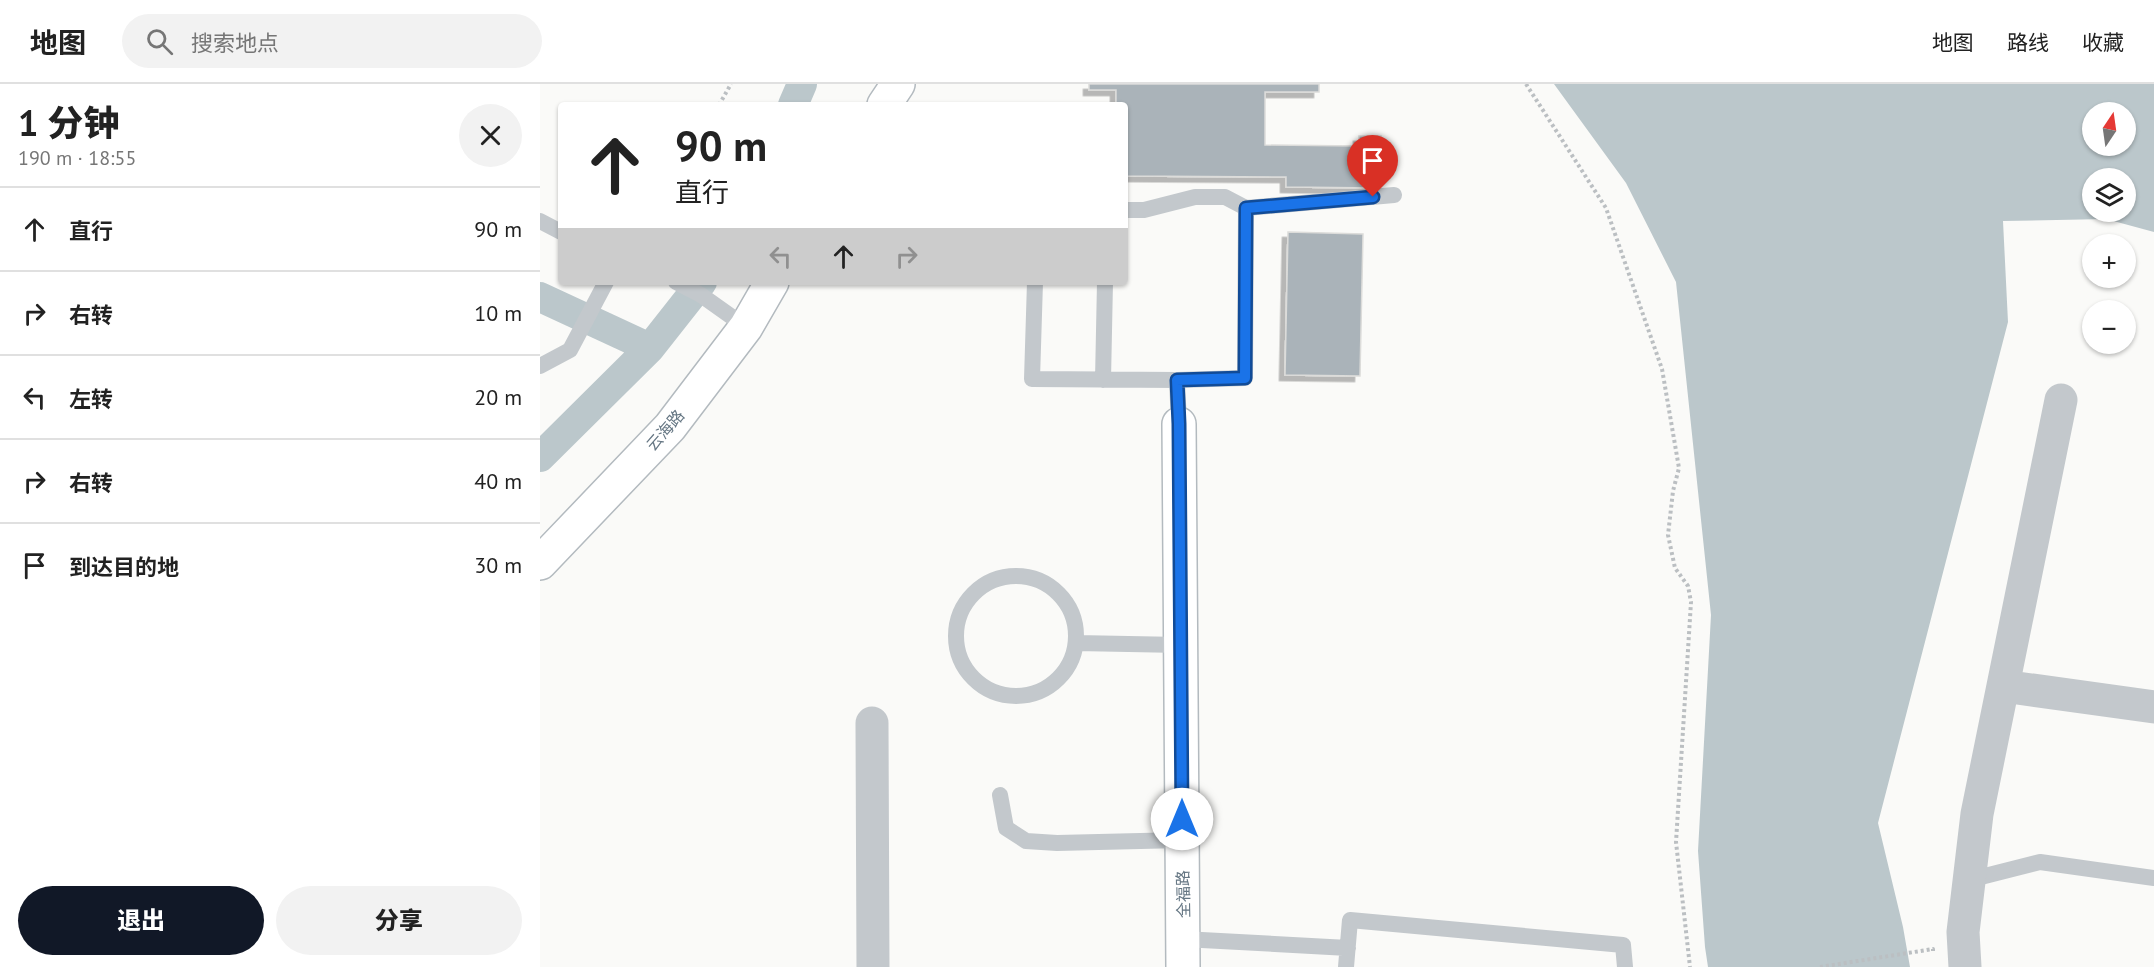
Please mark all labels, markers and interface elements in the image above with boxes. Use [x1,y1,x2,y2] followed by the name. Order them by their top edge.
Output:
[122,14,542,68] search box
[30,24,86,61] text: 地图
[143,25,176,58] icon: search
[191,29,279,57] text: 搜索地点
[1932,29,1974,56] text: 地图
[2007,29,2049,56] text: 路线
[2082,29,2124,56] text: 收藏
[18,99,120,146] text: 1 分钟
[2082,102,2136,156] north arrow
[2082,102,2136,354] map controls
[459,104,522,167] button: close
[675,118,767,173] text: 90 m
[576,126,654,204] icon: ahead
[1347,135,1398,197] pin
[1356,144,1389,177] icon: arrive
[18,145,136,171] text: 190 m · 18:55
[2082,168,2136,222] button: layers
[675,175,729,209] text: 直行
[18,213,51,246] icon: ahead
[474,215,522,243] text: 90 m
[69,217,113,245] text: 直行
[2082,234,2136,288] button: +
[764,240,797,273] icon: left
[827,240,860,273] icon: ahead
[890,240,923,273] icon: right
[18,297,51,330] icon: right
[474,299,522,327] text: 10 m
[2082,300,2136,354] button: −
[69,301,113,329] text: 右转
[18,381,51,414] icon: left
[474,383,522,411] text: 20 m
[69,385,113,413] text: 左转
[642,405,688,455] street label: 云海路
[18,465,51,498] icon: right
[474,467,522,495] text: 40 m
[69,469,113,497] text: 右转
[18,549,51,582] icon: arrive
[474,551,522,579] text: 30 m
[69,553,179,581] text: 到达目的地
[1150,787,1214,851] position arrow
[1173,870,1193,918] street label: 全福路
[18,886,264,955] button: 退出
[276,886,522,955] button: 分享

